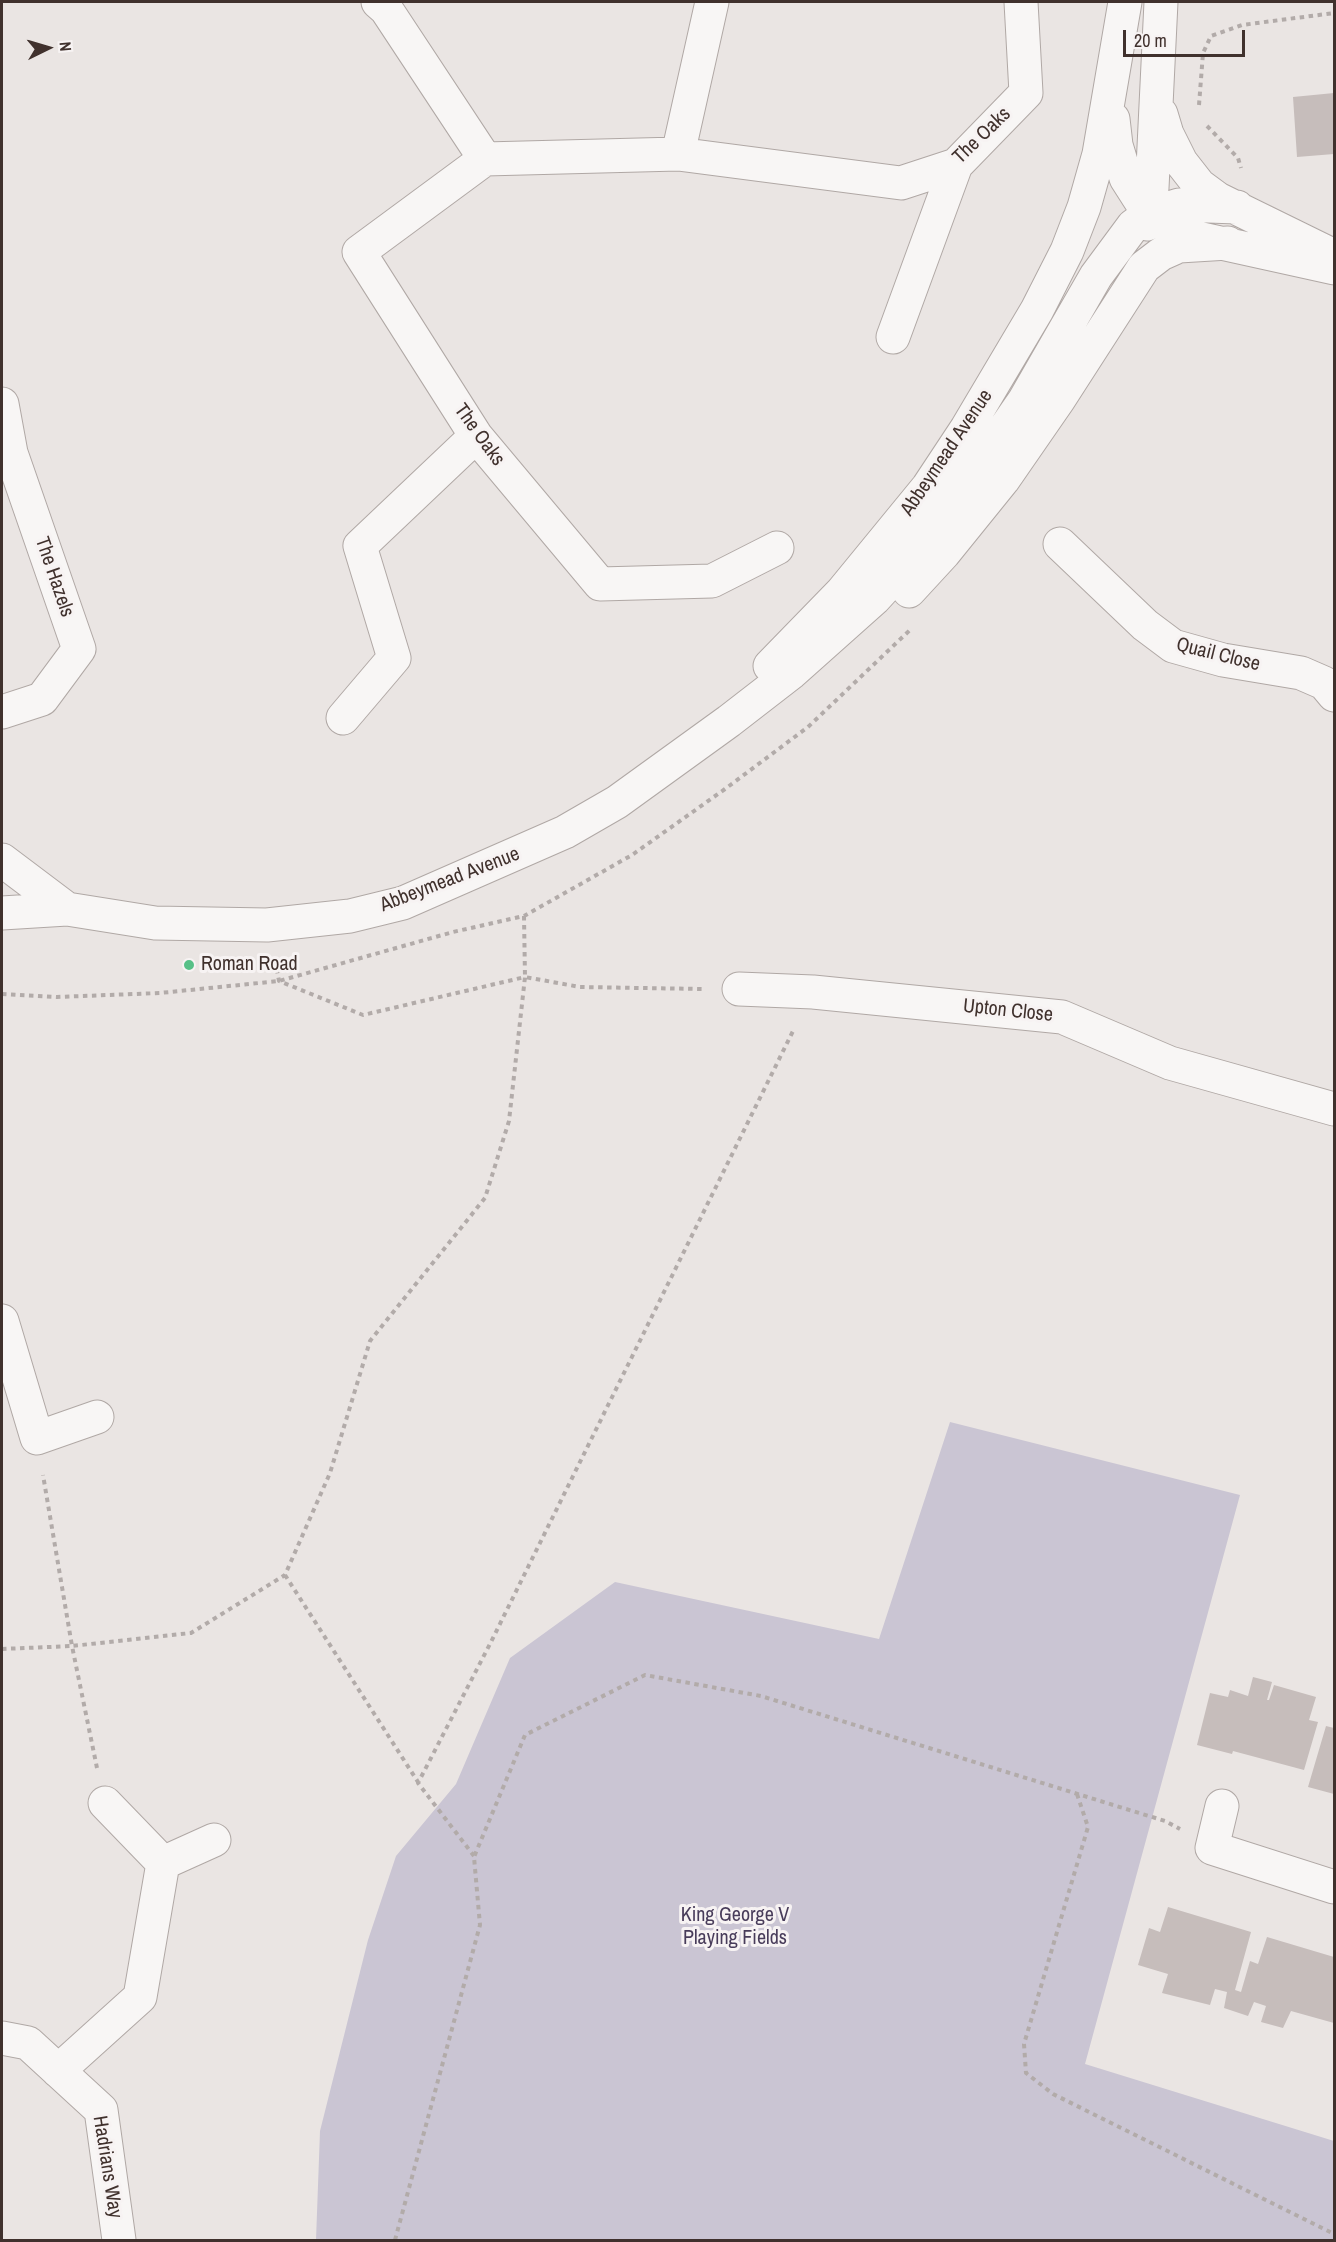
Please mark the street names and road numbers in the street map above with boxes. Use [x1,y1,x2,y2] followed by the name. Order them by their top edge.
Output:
[948,103,1016,169] street label: The Oaks
[896,385,998,521] street label: Abbeymead Avenue
[448,399,510,471] street label: The Oaks
[29,534,79,620] street label: The Hazels
[1174,633,1262,677] street label: Quail Close
[377,842,523,918] street label: Abbeymead Avenue
[962,994,1054,1028] street label: Upton Close
[87,2114,127,2220] street label: Hadrians Way

